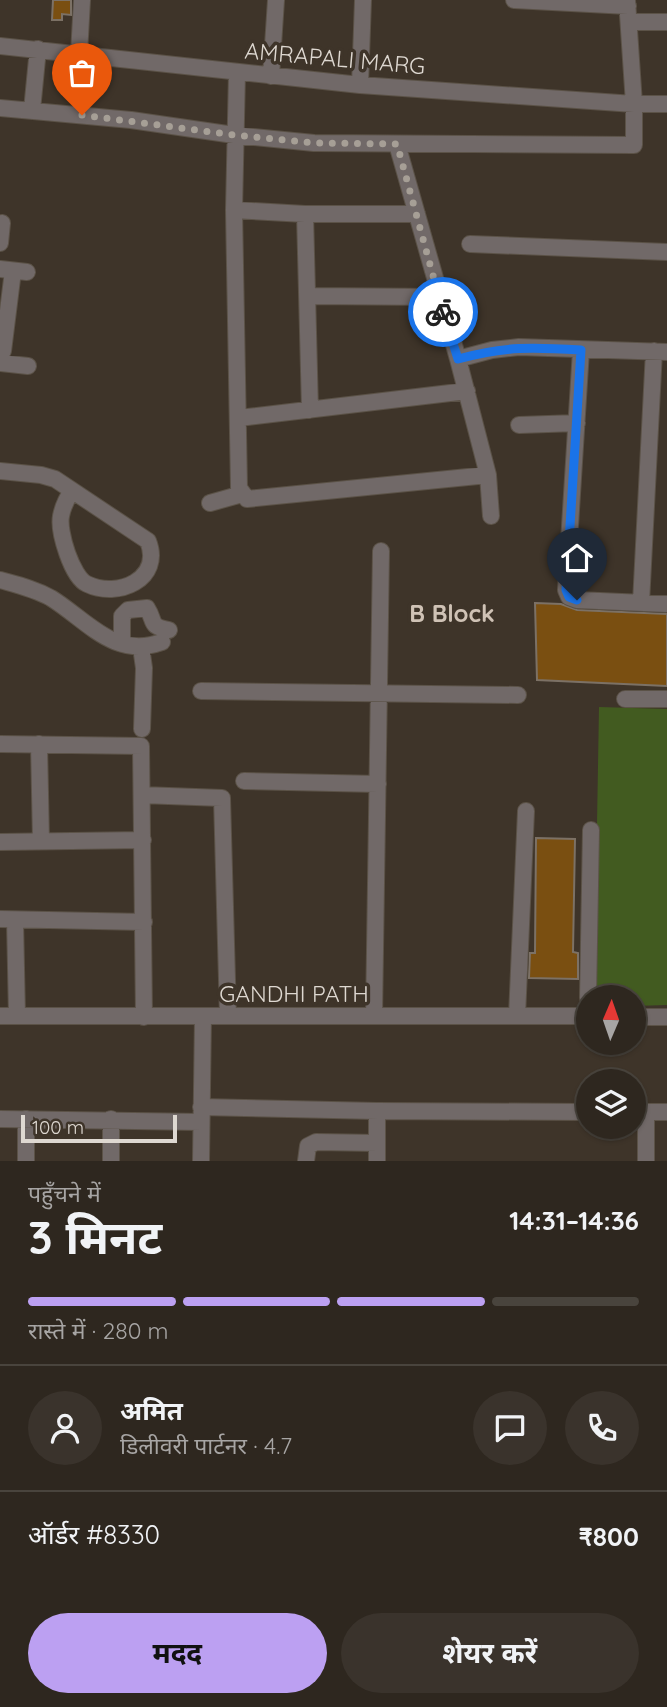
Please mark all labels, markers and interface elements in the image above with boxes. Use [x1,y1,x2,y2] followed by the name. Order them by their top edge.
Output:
[243,36,427,80] street label: AMRAPALI MARG
[52,43,112,115] pin
[63,54,101,92] icon: bag
[408,277,478,347] courier
[424,293,462,331] icon: bike
[547,528,607,600] pin
[558,539,596,577] icon: home
[409,598,495,628] district label: B Block
[219,979,369,1008] street label: GANDHI PATH
[576,985,646,1055] north arrow
[576,985,646,1139] map controls
[576,1069,646,1139] button: layers
[21,1112,177,1144] scale bar
[32,1115,84,1139] text: 100 m
[28,1179,101,1208] text: पहुँचने में
[509,1204,639,1237] text: 14:31–14:36
[28,1208,162,1266] text: 3 मिनट
[28,1316,169,1345] text: रास्ते में · 280 m
[28,1391,102,1465] button: person
[473,1391,547,1465] button: chat
[565,1391,639,1465] button: phone
[120,1394,183,1427] text: अमित
[120,1431,292,1460] text: डिलीवरी पार्टनर · 4.7
[28,1518,160,1551] text: ऑर्डर #8330
[578,1520,639,1553] text: ₹800
[28,1613,327,1693] button: मदद
[341,1613,639,1693] button: शेयर करें

